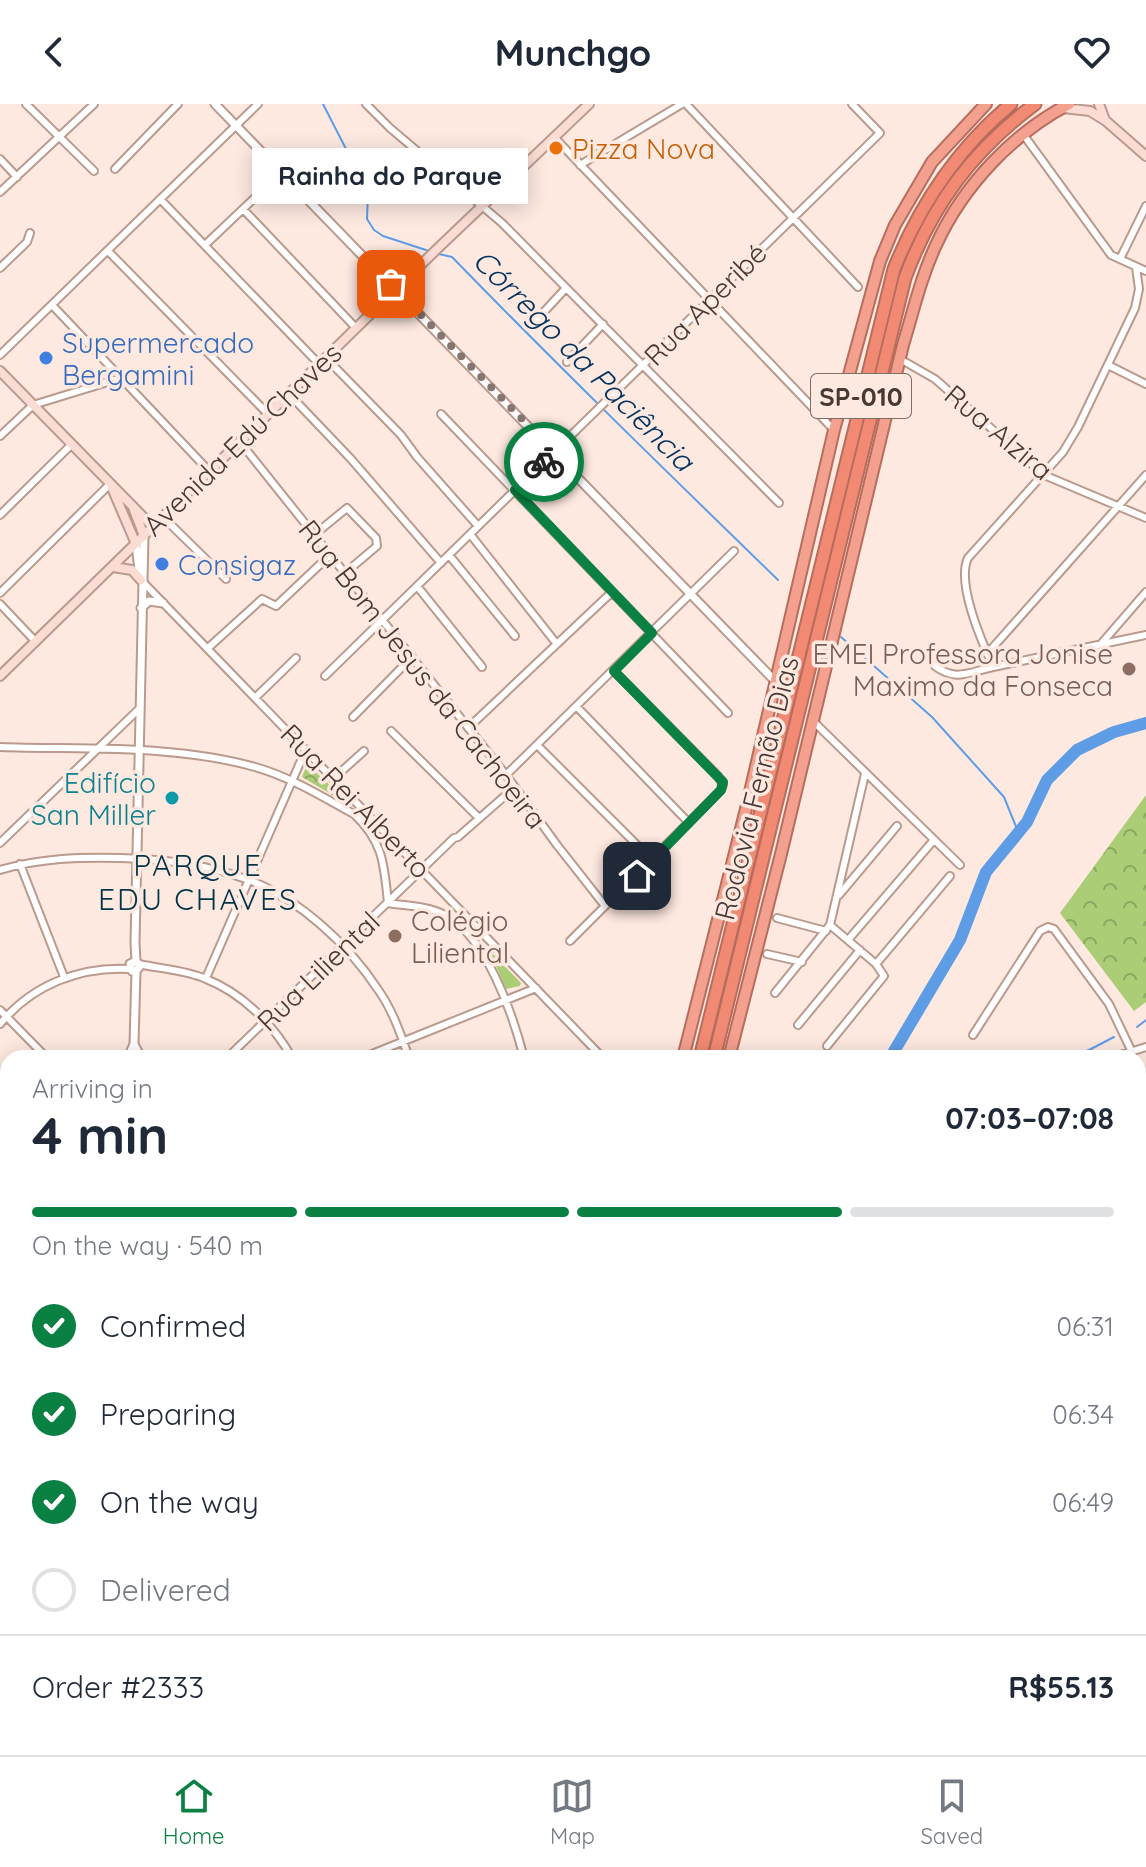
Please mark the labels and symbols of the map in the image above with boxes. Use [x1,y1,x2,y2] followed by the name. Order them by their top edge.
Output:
[572,131,715,166] place label: Pizza Nova
[547,139,565,157] marker: Pizza Nova
[253,148,529,204] callout: Rainha do Parque
[636,235,774,373] street label: Rua Aperibé
[465,241,704,480] water label: Córrego da Paciência
[357,250,425,318] pin
[62,325,254,392] place label: Supermercado Bergamini
[135,335,349,543] street label: Avenida Edú Chaves
[37,349,55,367] marker: Supermercado Bergamini
[811,374,911,418] road number: SP-010
[938,377,1060,487] street label: Rua Alzira
[504,422,584,502] courier
[292,513,554,835] street label: Rua Bom Jesus da Cachoeira
[178,547,296,582] place label: Consigaz
[153,555,171,573] marker: Consigaz
[812,636,1113,703] place label: EMEI Professora Jonise Maximo da Fonseca
[706,652,806,924] street label: Rodovia Fernão Dias
[1120,660,1138,678] marker: EMEI Professora Jonise Maximo da Fonseca
[273,716,439,886] street label: Rua Rei Alberto
[31,765,156,832] place label: Edifício San Miller
[163,789,181,807] marker: Edifício San Miller
[603,842,671,910] pin
[98,846,298,918] district label: PARQUE EDU CHAVES
[411,903,509,970] place label: Colégio Liliental
[249,904,387,1038] street label: Rua Liliental
[386,927,404,945] marker: Colégio Liliental

